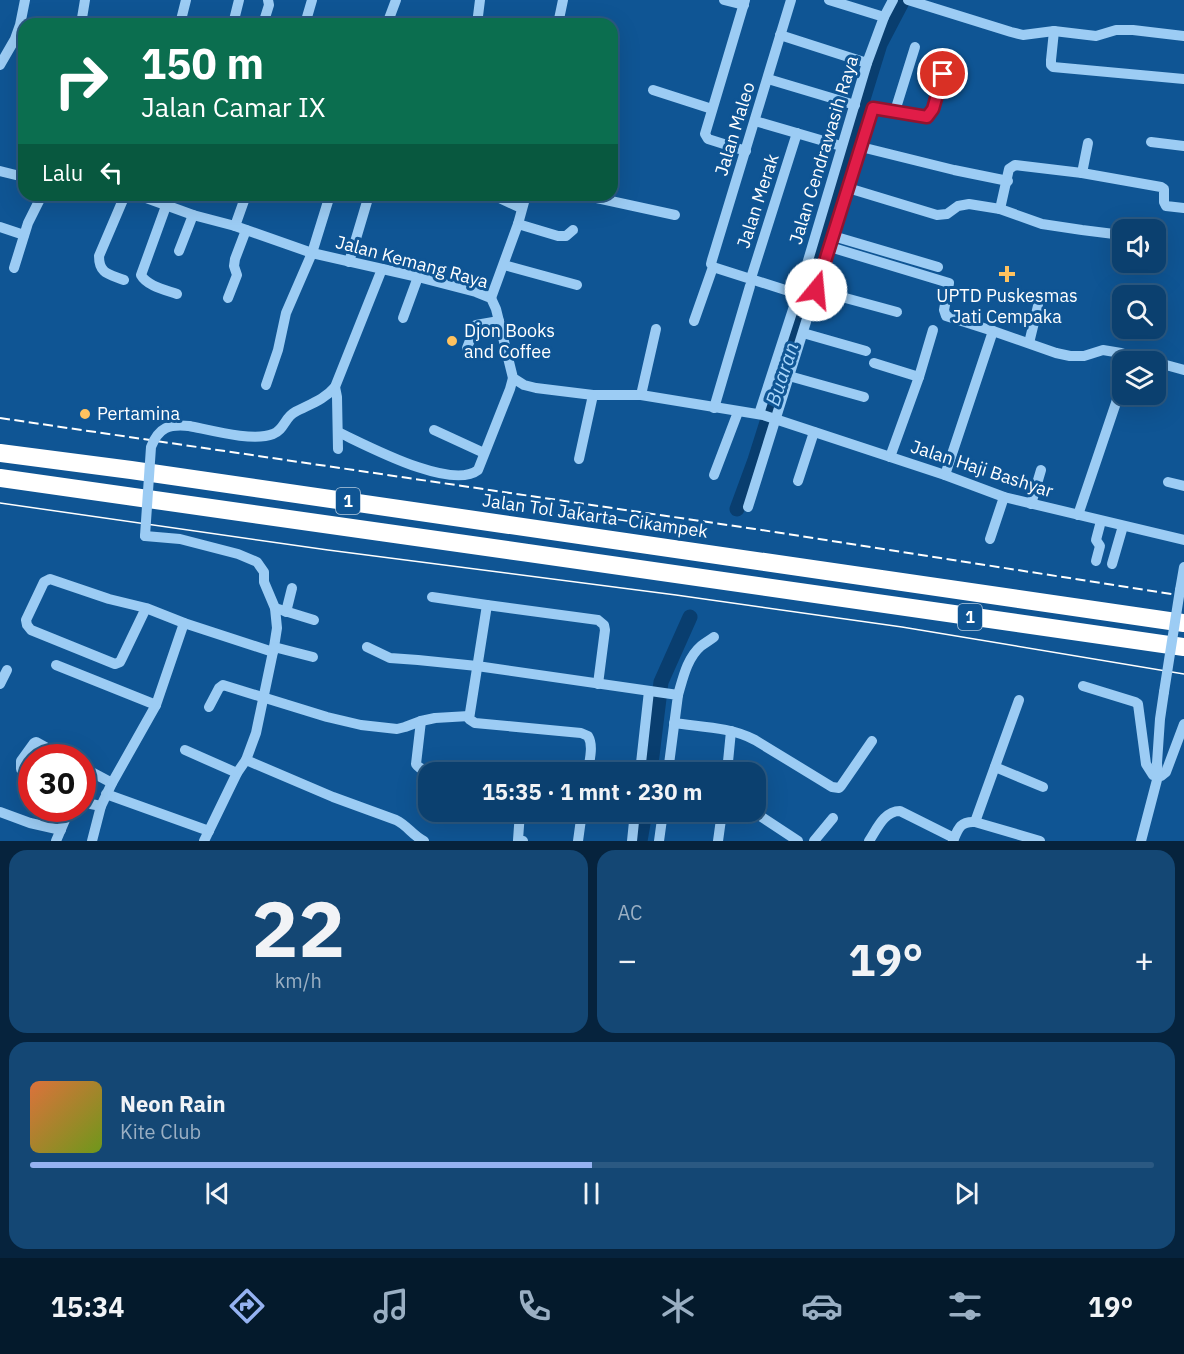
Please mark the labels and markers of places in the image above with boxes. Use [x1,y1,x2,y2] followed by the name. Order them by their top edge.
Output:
[917,48,968,99] pin
[998,265,1016,283] marker: UPTD Puskesmas Jati Cempaka
[936,284,1078,328] place label: UPTD Puskesmas Jati Cempaka
[464,319,555,363] place label: Djon Books and Coffee
[445,334,459,348] marker: Djon Books and Coffee
[97,402,180,425] place label: Pertamina
[78,407,92,421] marker: Pertamina

